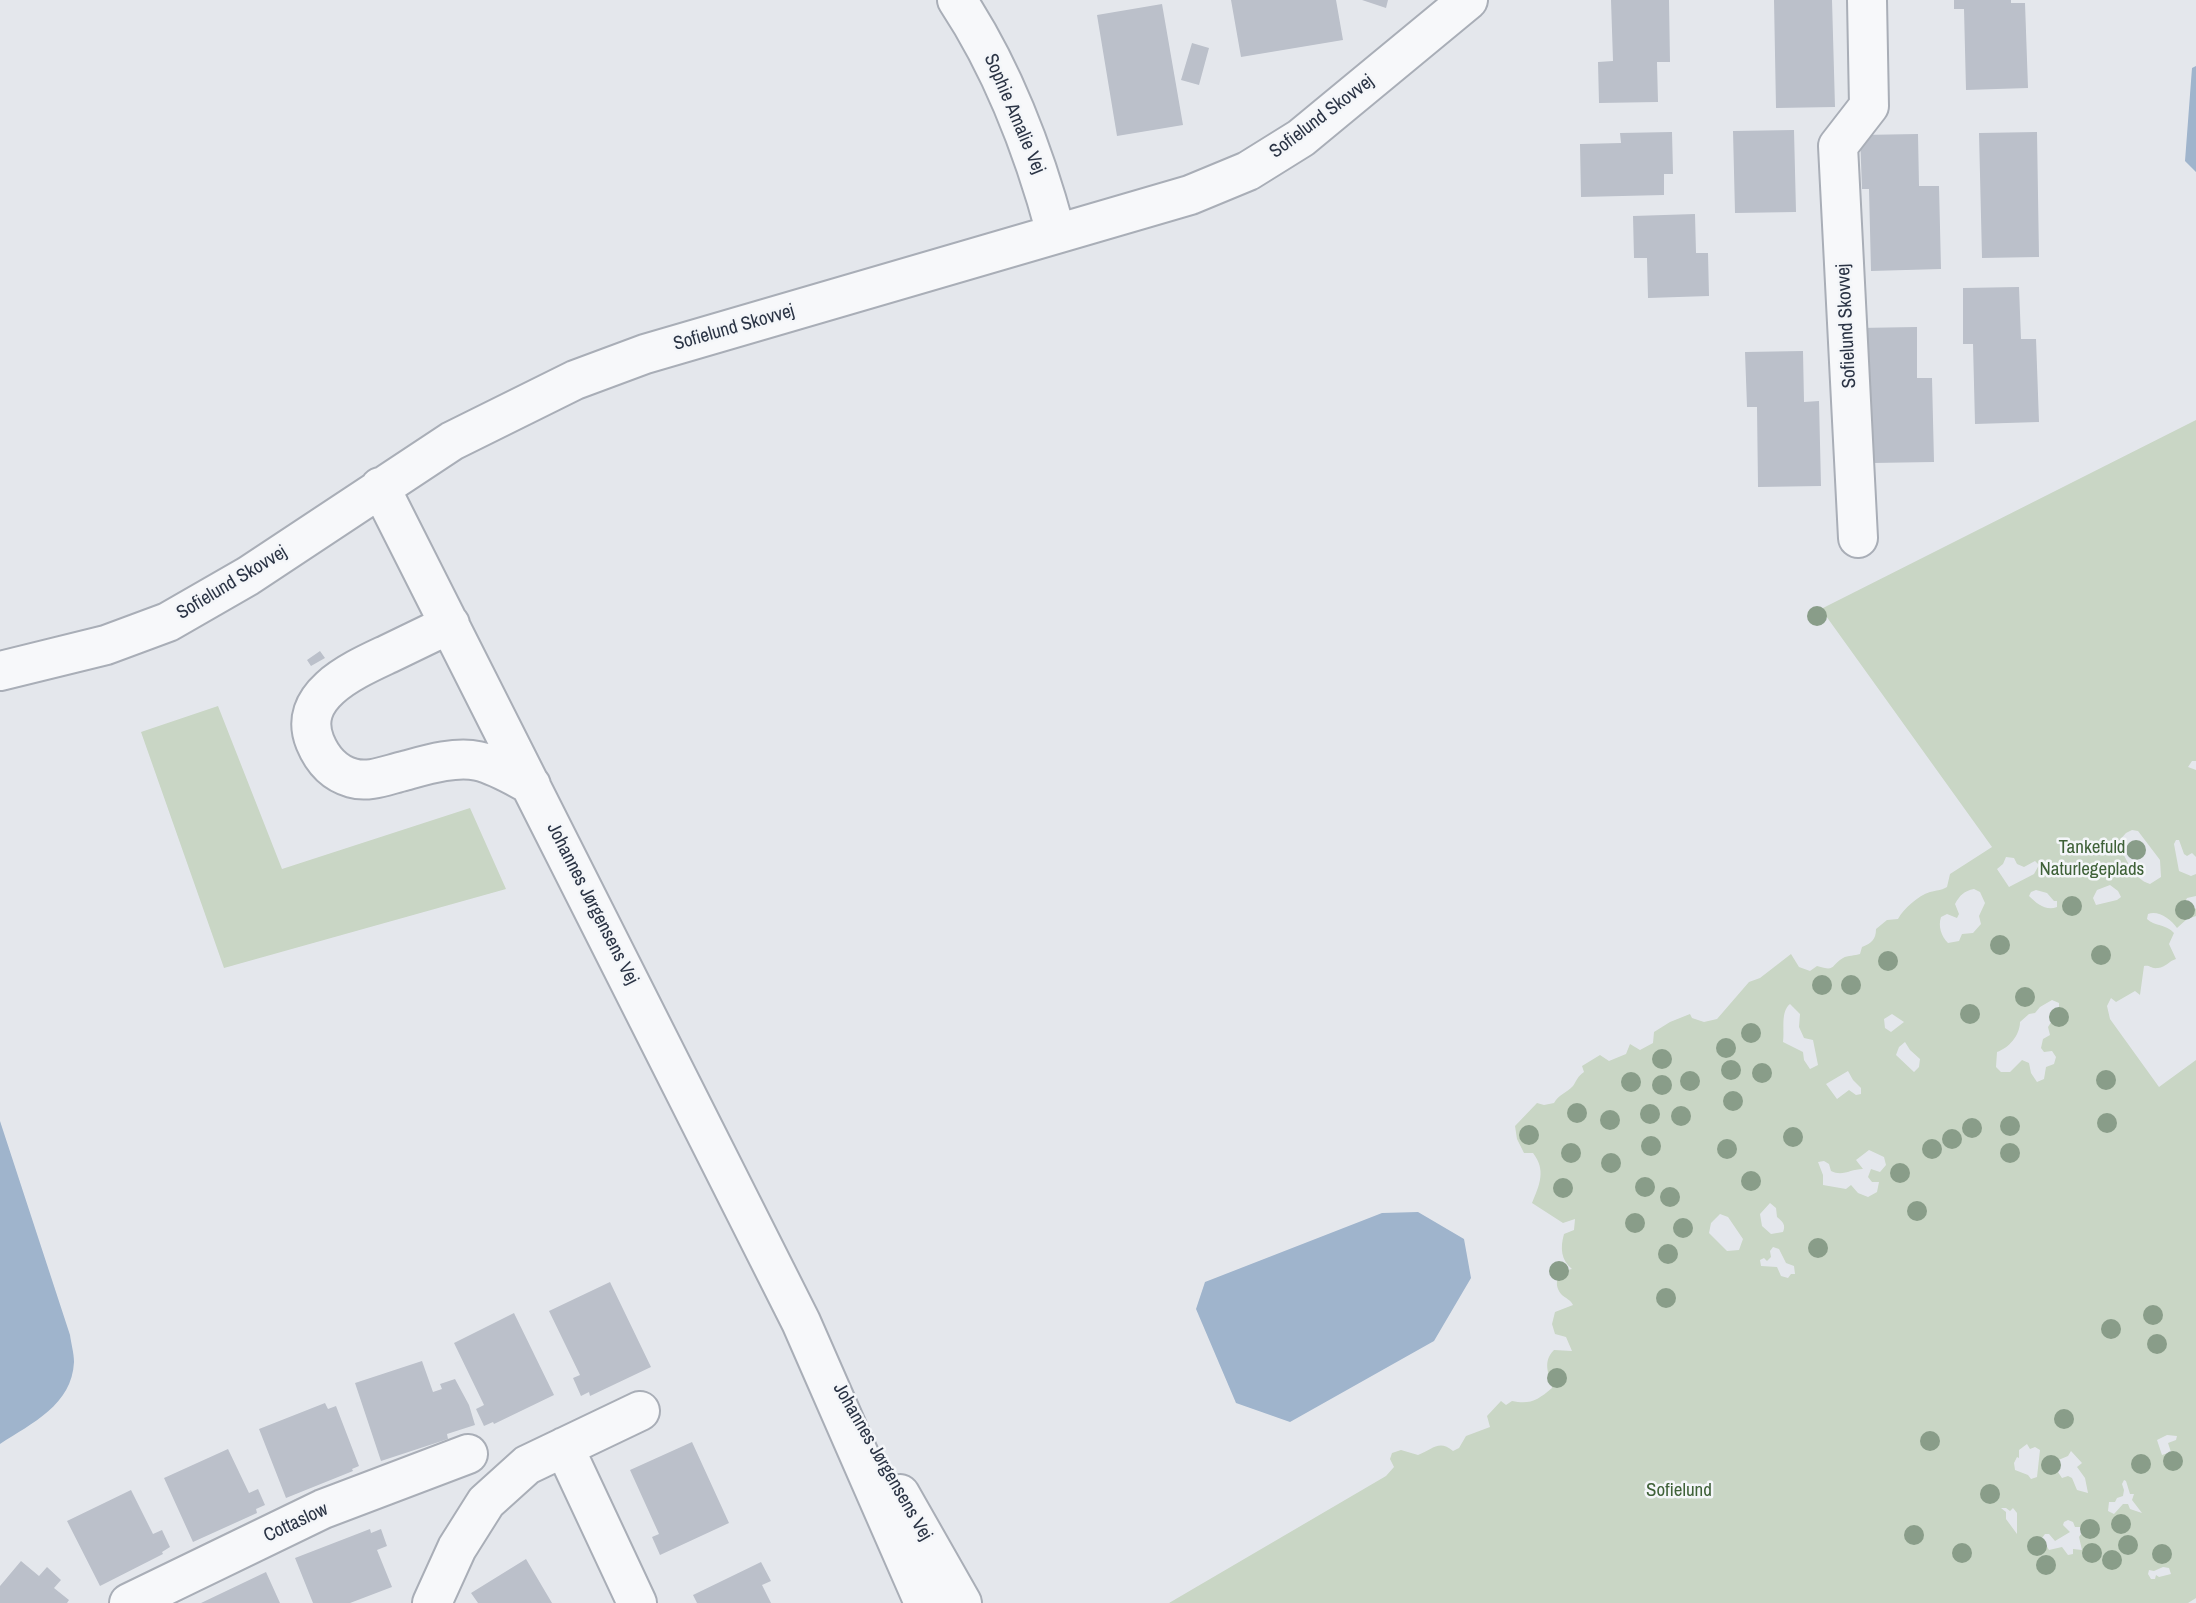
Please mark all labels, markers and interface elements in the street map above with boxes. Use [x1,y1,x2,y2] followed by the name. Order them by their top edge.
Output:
[978,51,1050,177] street label: Sophie Amalie Vej
[1265,70,1379,164] street label: Sofielund Skovvej
[1832,263,1862,389] street label: Sofielund Skovvej
[671,300,797,356] street label: Sofielund Skovvej
[173,541,291,625] street label: Sofielund Skovvej
[541,819,643,989] street label: Johannes Jørgensens Vej
[2040,837,2144,881] park label: Tankefuld Naturlegeplads
[828,1379,936,1545] street label: Johannes Jørgensens Vej
[1646,1480,1712,1502] park label: Sofielund
[260,1498,332,1548] street label: Cottaslow

